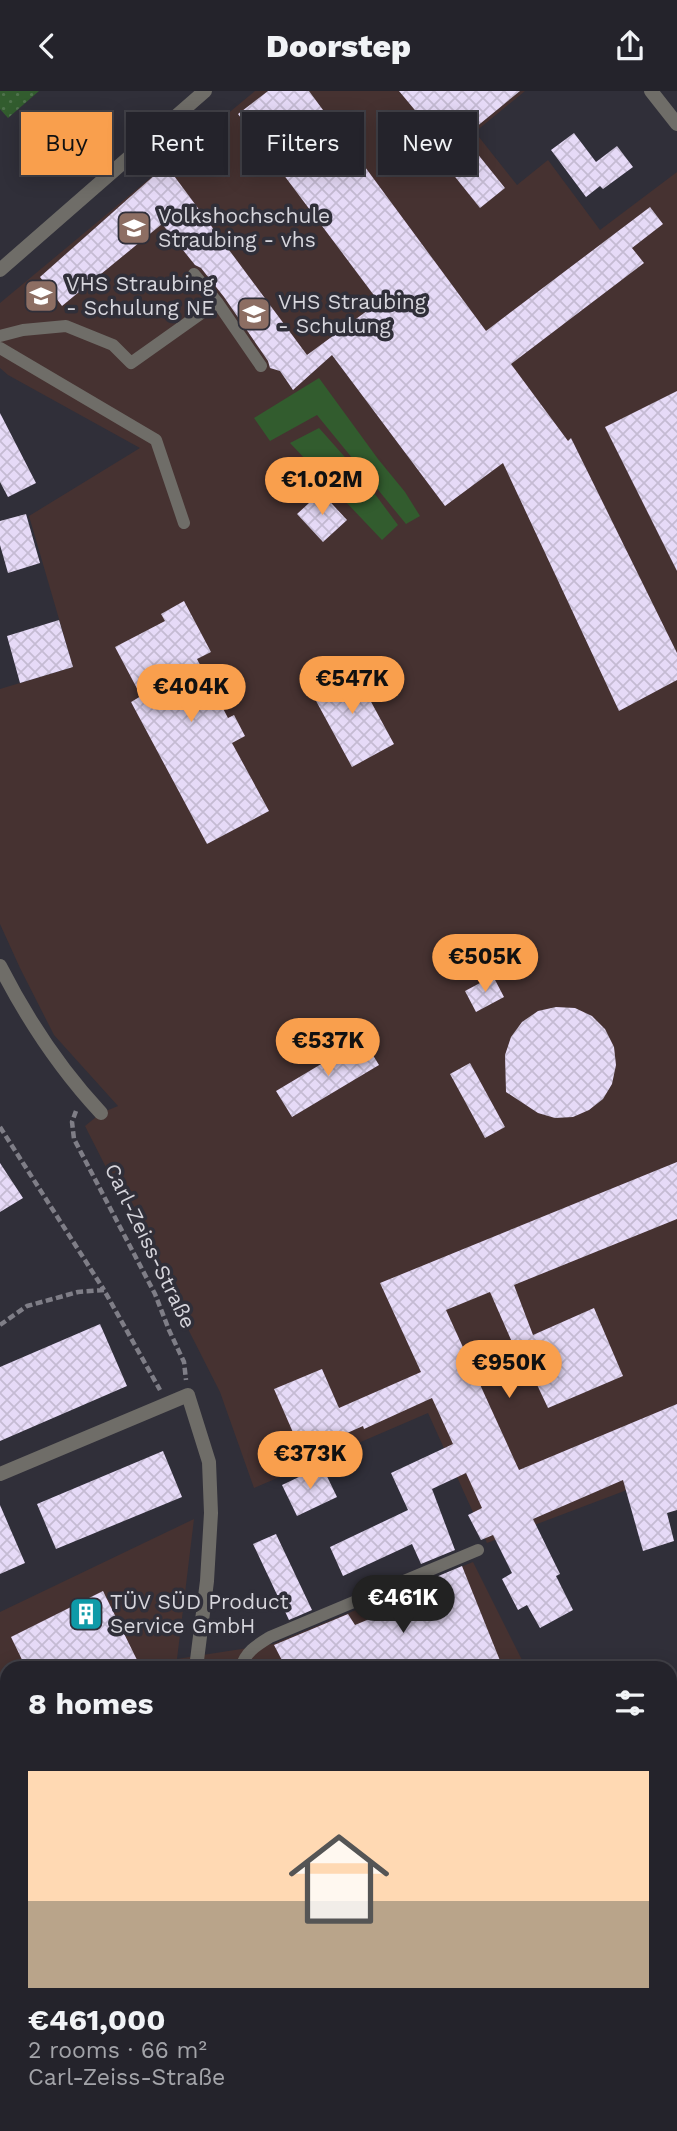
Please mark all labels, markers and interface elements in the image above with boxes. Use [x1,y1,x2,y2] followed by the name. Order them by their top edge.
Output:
[28,27,66,65] icon: back
[266,27,411,65] text: Doorstep
[611,27,649,65] icon: share
[21,112,112,175] chip: Buy
[126,112,228,175] chip: Rent
[242,112,364,175] chip: Filters
[378,112,477,175] chip: New
[158,203,330,252] place label: Volkshochschule Straubing - vhs
[115,209,153,247] school or university icon: Volkshochschule Straubing - vhs
[66,271,215,320] place label: VHS Straubing - Schulung NE
[22,277,60,315] school or university icon: VHS Straubing - Schulung NE
[278,289,427,338] place label: VHS Straubing - Schulung
[235,295,273,333] school or university icon: VHS Straubing - Schulung
[265,457,379,517] pin: €1.02M
[281,466,363,493] text: €1.02M
[303,657,401,716] pin: €547K
[142,665,240,724] pin: €404K
[315,665,389,692] text: €547K
[153,673,229,700] text: €404K
[436,935,534,994] pin: €505K
[448,943,522,970] text: €505K
[279,1019,377,1078] pin: €537K
[292,1027,364,1054] text: €537K
[100,1159,201,1332] street label: Carl-Zeiss-Straße
[460,1341,558,1400] pin: €950K
[472,1349,546,1376] text: €950K
[261,1431,359,1491] pin: €373K
[274,1440,346,1467] text: €373K
[354,1575,452,1635] pin: €461K
[368,1584,438,1611] text: €461K
[110,1589,289,1638] place label: TÜV SÜD Product Service GmbH
[67,1595,105,1633] building icon: TÜV SÜD Product Service GmbH
[611,1684,649,1722] icon: filters
[28,1686,154,1721] text: 8 homes
[276,1816,402,1942] icon: home
[28,2002,166,2037] text: €461,000
[28,2037,207,2064] text: 2 rooms · 66 m²
[28,2064,225,2091] text: Carl-Zeiss-Straße

